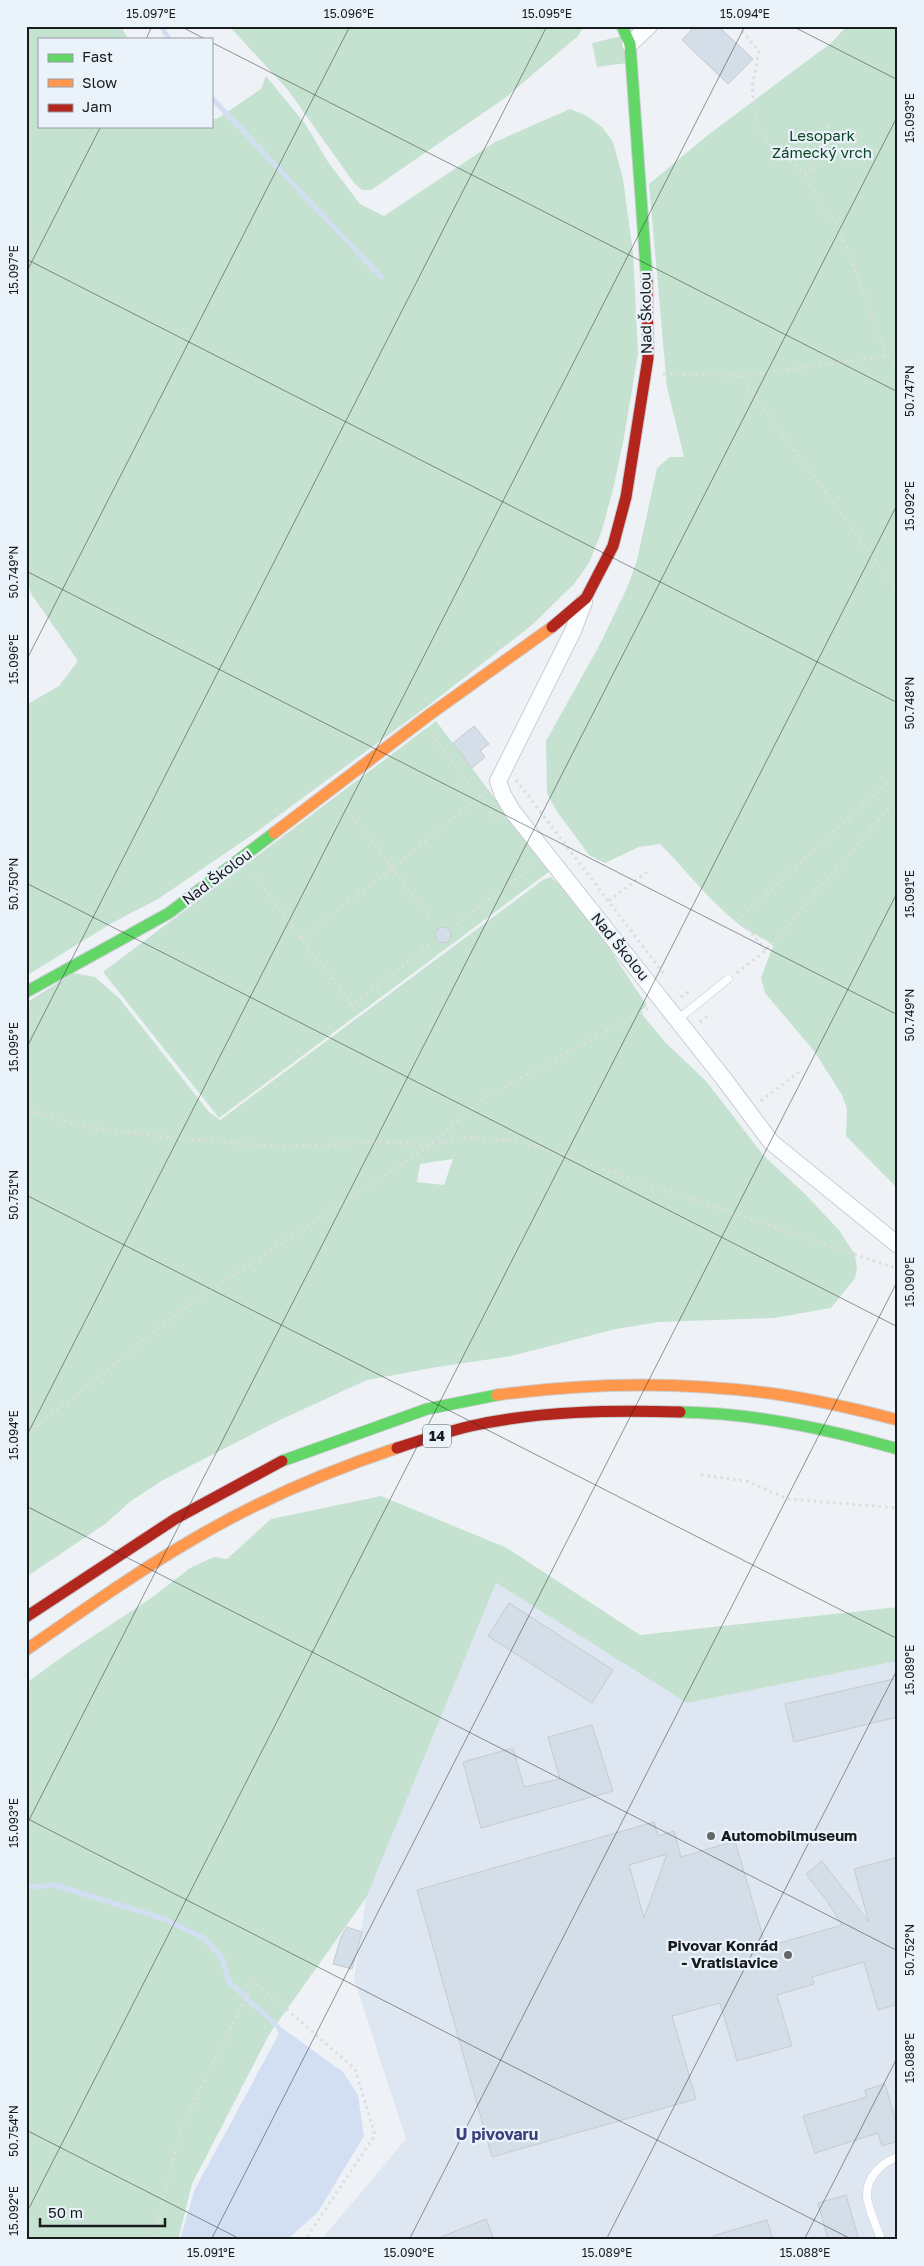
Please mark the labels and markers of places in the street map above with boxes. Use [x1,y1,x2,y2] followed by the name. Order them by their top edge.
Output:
[721,1826,857,1844] place label: Automobilmuseum
[705,1830,717,1842] marker: Automobilmuseum
[667,1936,778,1971] place label: Pivovar Konrád - Vratislavice
[782,1949,794,1961] marker: Pivovar Konrád - Vratislavice

